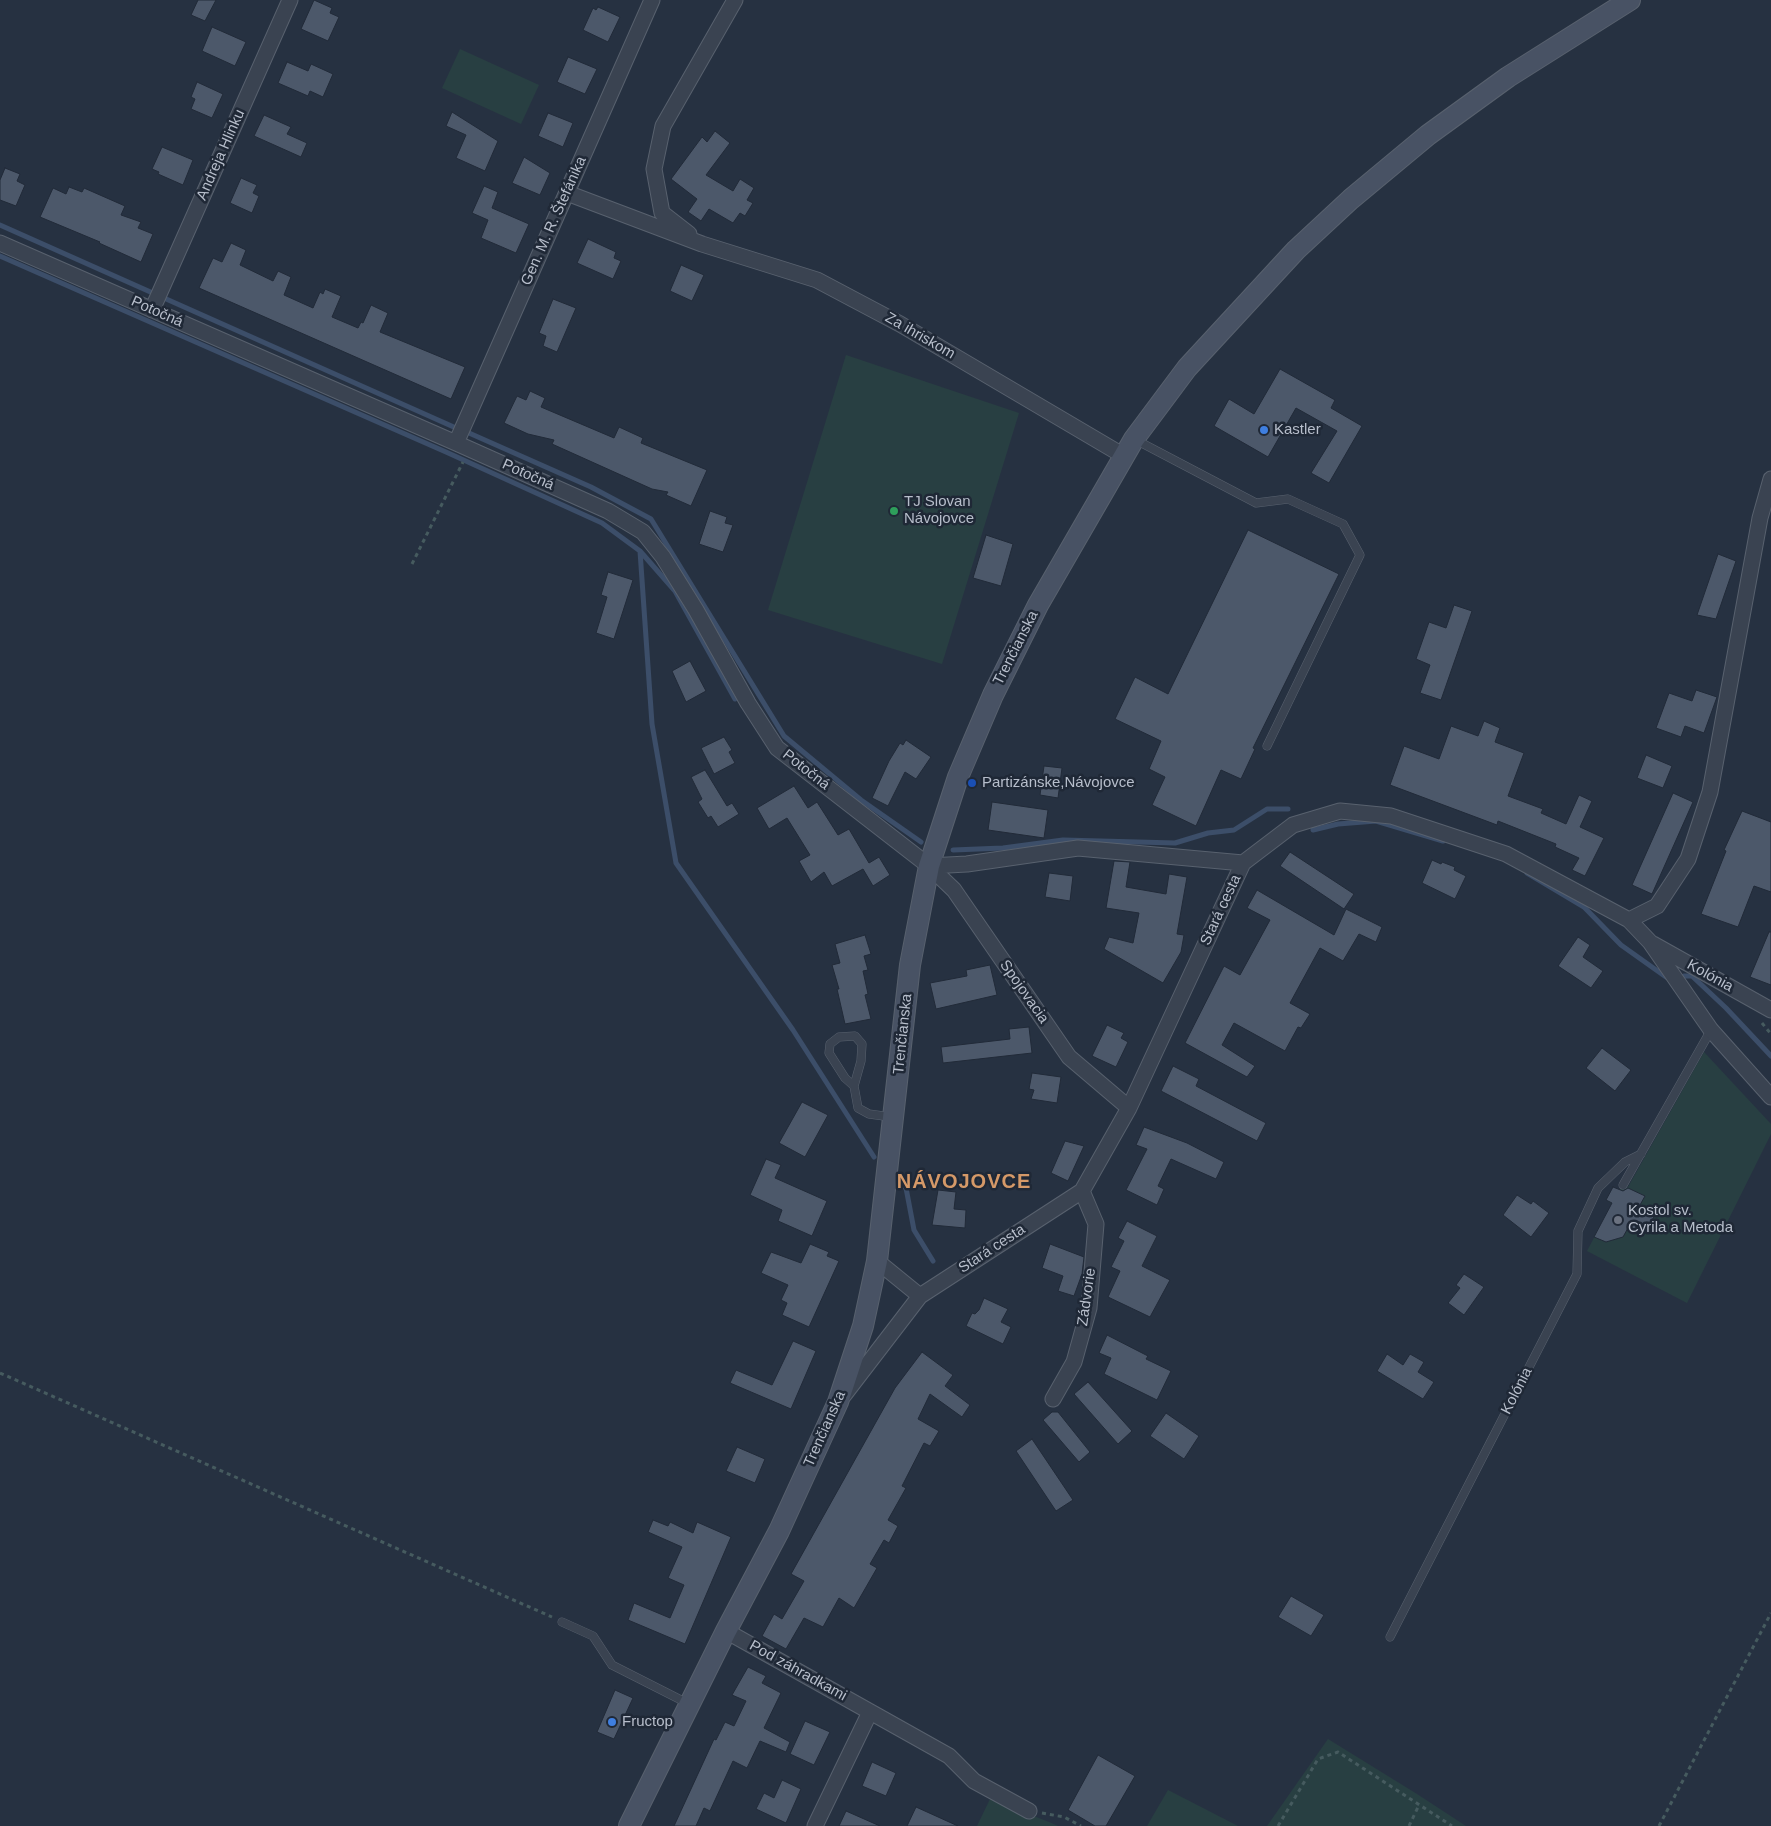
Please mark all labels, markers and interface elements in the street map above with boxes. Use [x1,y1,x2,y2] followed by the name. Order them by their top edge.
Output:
[193,107,249,203] street label: Andreja Hlinku
[517,154,591,288] street label: Gen. M. R. Štefánika
[128,293,186,331] street label: Potočná
[882,309,958,363] street label: Za ihriskom
[1274,421,1321,439] place label: Kastler
[1258,424,1270,436] marker: Kastler
[499,456,557,494] street label: Potočná
[904,493,974,528] place label: TJ Slovan Návojovce
[888,505,900,517] marker: TJ Slovan Návojovce
[990,608,1042,688] street label: Trenčianska
[779,746,833,794] street label: Potočná
[982,774,1135,792] place label: Partizánske,Návojovce
[966,777,978,789] marker: Partizánske,Návojovce
[1197,872,1245,948] street label: Stará cesta
[1684,956,1736,996] street label: Kolónia
[996,957,1052,1027] street label: Spojovacia
[890,993,916,1075] street label: Trenčianska
[896,1170,1032,1194] district label: NÁVOJOVCE
[1628,1202,1733,1237] place label: Kostol sv. Cyrila a Metoda
[1612,1214,1624,1226] marker: Kostol sv. Cyrila a Metoda
[955,1221,1029,1277] street label: Stará cesta
[1074,1267,1100,1327] street label: Zádvorie
[1498,1365,1536,1417] street label: Kolónia
[800,1388,850,1470] street label: Trenčianska
[746,1637,850,1705] street label: Pod záhradkami
[622,1713,673,1731] place label: Fructop
[606,1716,618,1728] marker: Fructop

